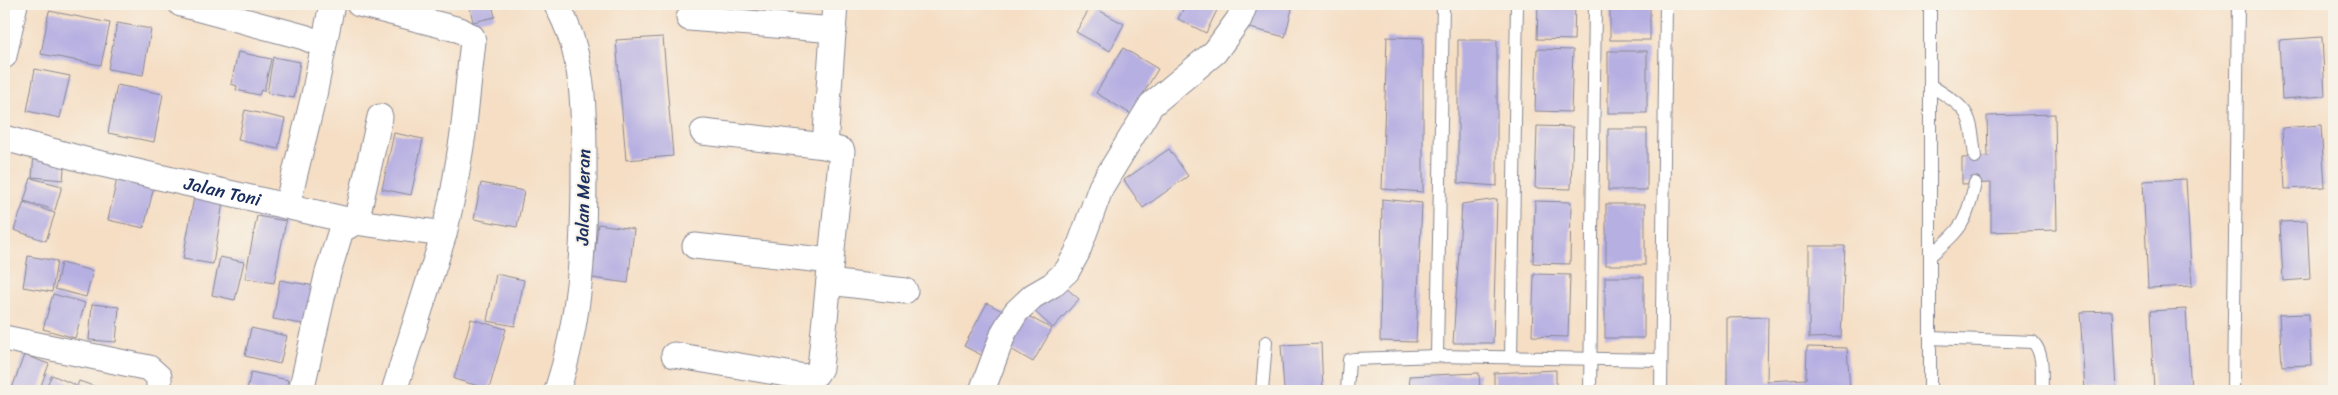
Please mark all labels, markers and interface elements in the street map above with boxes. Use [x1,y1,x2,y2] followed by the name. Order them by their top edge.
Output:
[566,148,600,246] street label: Jalan Meran
[180,167,265,216] street label: Jalan Toni

